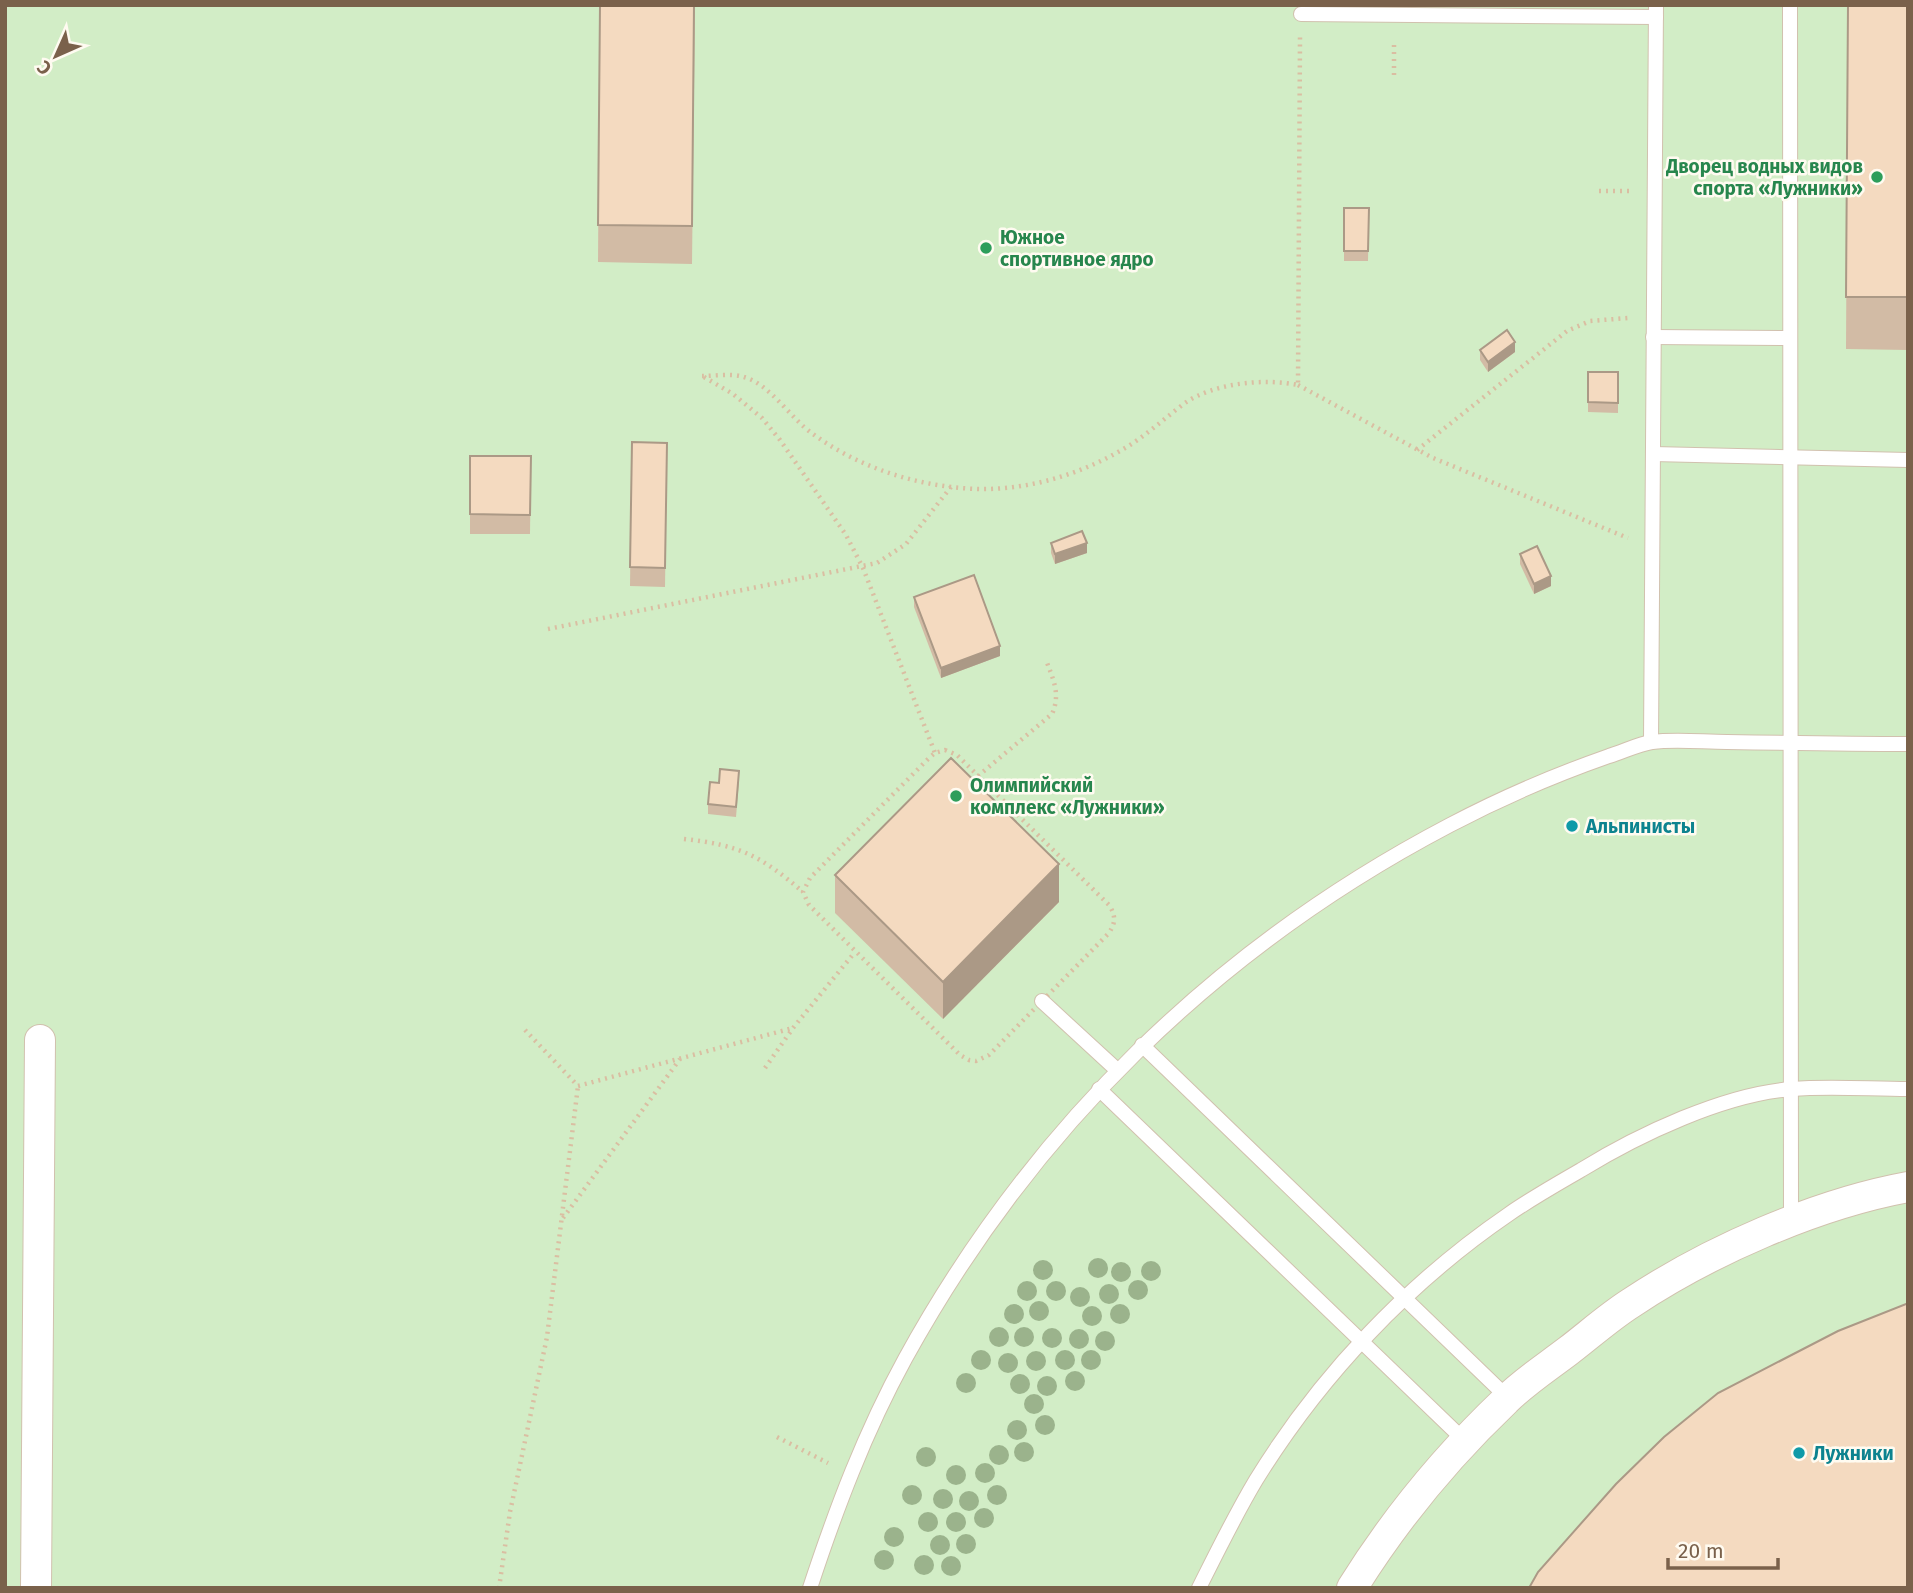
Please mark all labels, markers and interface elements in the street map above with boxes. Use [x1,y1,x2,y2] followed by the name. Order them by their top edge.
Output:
[21,21,91,91] north arrow
[32,56,56,80] text: С
[1665,155,1863,200] place label: Дворец водных видов спорта «Лужники»
[1869,169,1885,185] marker: Дворец водных видов спорта «Лужники»
[1000,226,1154,271] place label: Южное спортивное ядро
[978,240,994,256] marker: Южное спортивное ядро
[970,774,1165,819] place label: Олимпийский комплекс «Лужники»
[948,788,964,804] marker: Олимпийский комплекс «Лужники»
[1585,815,1695,838] place label: Альпинисты
[1564,818,1580,834] marker: Альпинисты
[1813,1442,1894,1465] place label: Лужники
[1791,1445,1807,1461] marker: Лужники
[1668,1526,1778,1570] scale bar
[1678,1538,1724,1564] text: 20 m

